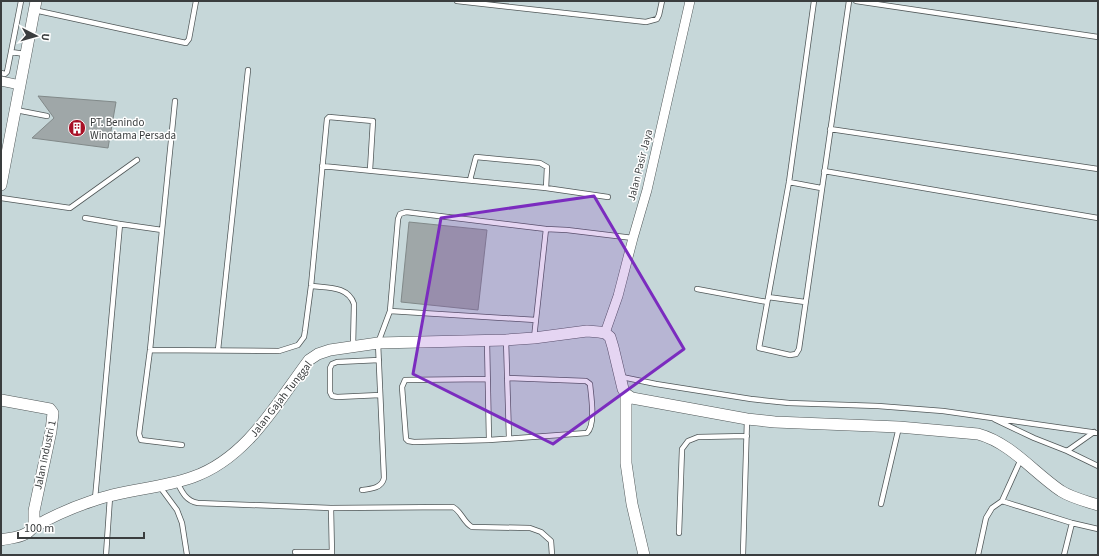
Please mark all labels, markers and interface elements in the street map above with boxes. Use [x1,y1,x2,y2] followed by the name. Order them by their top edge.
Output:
[16,16,56,56] north arrow
[38,33,53,41] text: U
[90,115,176,143] place label: PT. Benindo Winotama Persada
[67,118,87,138] building icon: PT. Benindo Winotama Persada
[624,128,656,202] street label: Jalan Pasir Jaya
[247,358,316,440] street label: Jalan Gajah Tunggal
[30,419,60,491] street label: Jalan Industri 1
[18,514,144,540] scale bar
[24,520,54,537] text: 100 m

